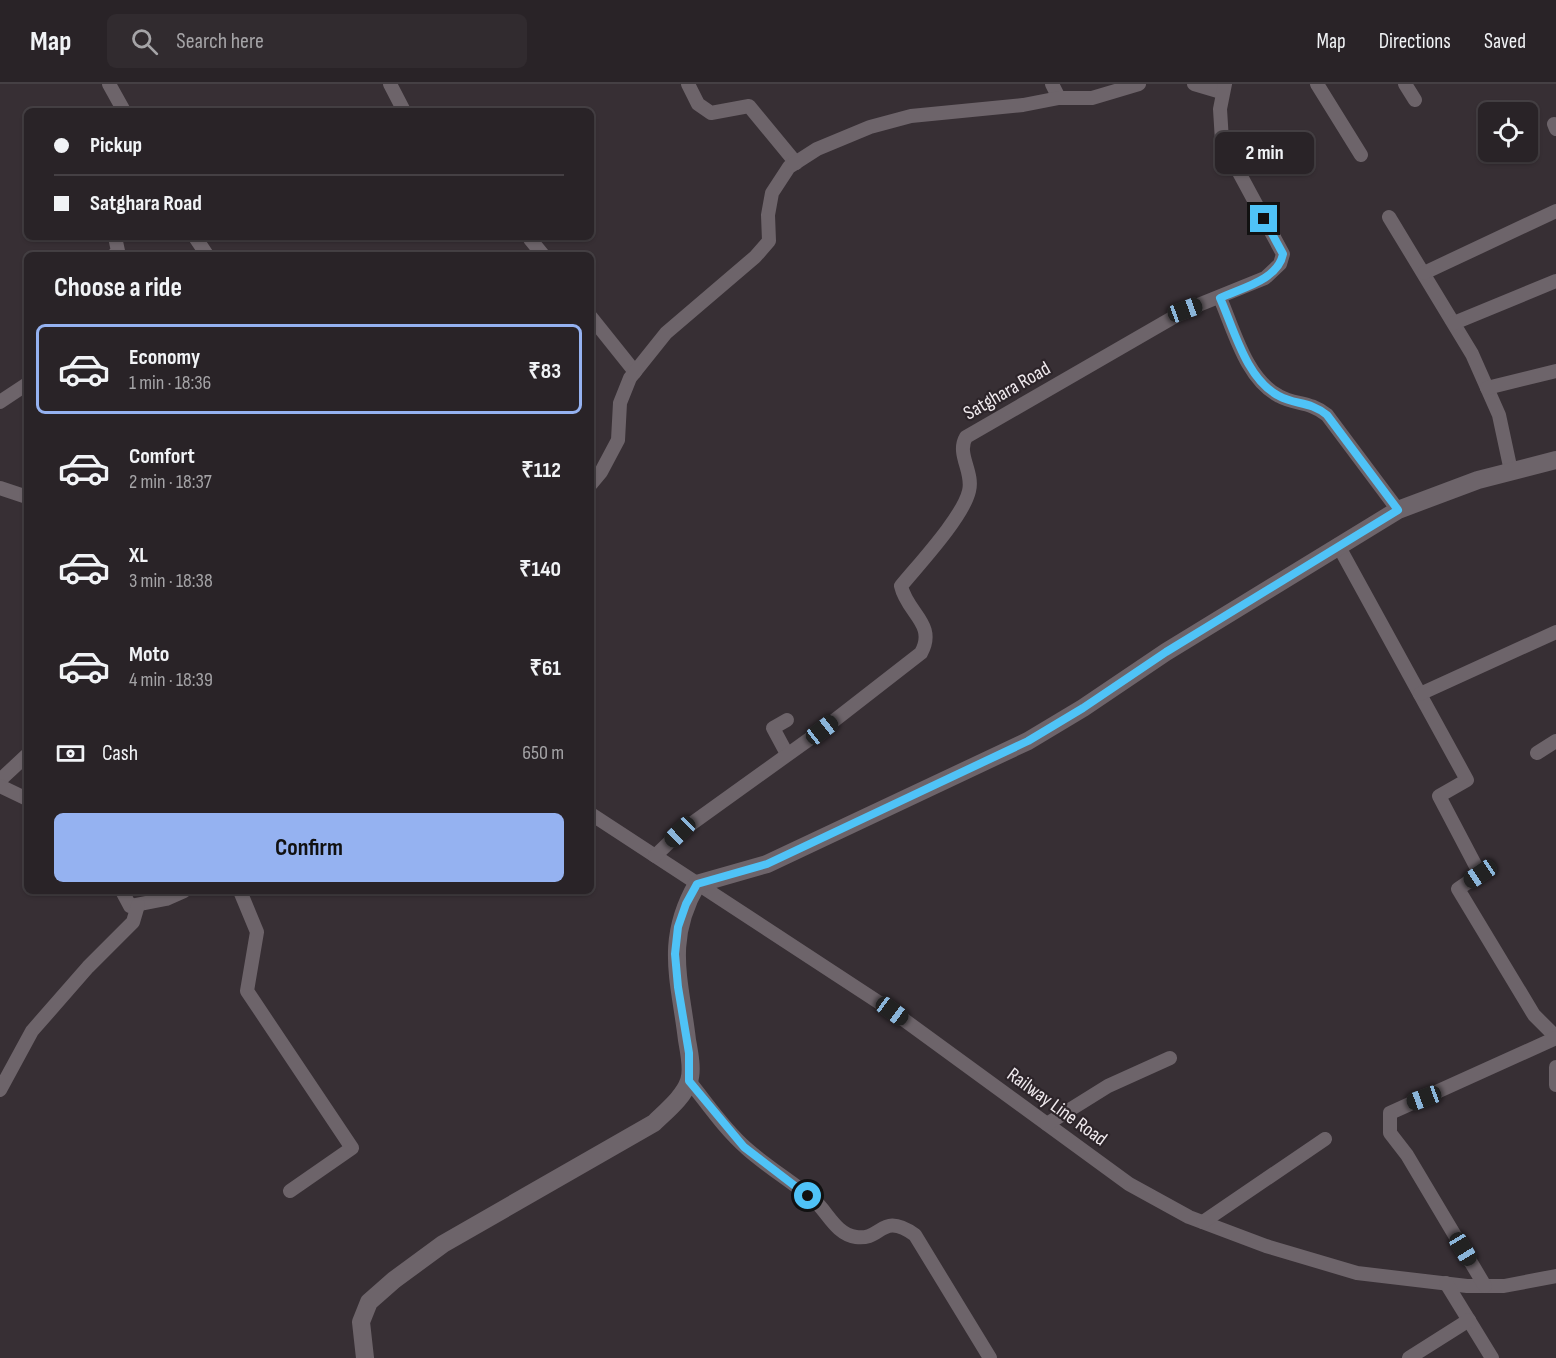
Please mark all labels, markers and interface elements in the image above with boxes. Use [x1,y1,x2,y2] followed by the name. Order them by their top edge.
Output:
[107,14,527,68] search box
[30,25,71,58] text: Map
[128,25,161,58] icon: search
[176,28,264,55] text: Search here
[1316,29,1346,54] text: Map
[1379,29,1451,54] text: Directions
[1484,29,1526,54] text: Saved
[1478,102,1538,162] map controls
[1478,102,1538,162] button: locate
[90,132,142,159] text: Pickup
[1214,132,1314,174] callout: 2 min
[1245,141,1284,165] text: 2 min
[90,190,202,217] text: Satghara Road
[1250,205,1277,232] route end
[54,272,182,304] text: Choose a ride
[1165,295,1205,325] car
[57,342,111,396] icon: car
[129,344,200,371] text: Economy
[959,357,1055,425] street label: Satghara Road
[528,358,561,385] text: ₹83
[129,371,211,395] text: 1 min · 18:36
[57,441,111,495] icon: car
[129,443,195,470] text: Comfort
[521,457,561,484] text: ₹112
[129,470,212,494] text: 2 min · 18:37
[57,540,111,594] icon: car
[129,542,148,569] text: XL
[519,556,561,583] text: ₹140
[129,569,213,593] text: 3 min · 18:38
[57,639,111,693] icon: car
[129,641,169,668] text: Moto
[529,655,561,682] text: ₹61
[129,668,213,692] text: 4 min · 18:39
[802,712,842,748] car
[54,737,87,770] icon: cash
[102,740,138,767] text: Cash
[522,741,564,765] text: 650 m
[54,813,564,882] button: Confirm
[661,813,699,851] car
[1460,856,1500,892] car
[872,993,912,1029] car
[1002,1063,1112,1151] street label: Railway Line Road
[1404,1083,1444,1113] car
[794,1182,821,1209] route start
[1446,1229,1480,1269] car

